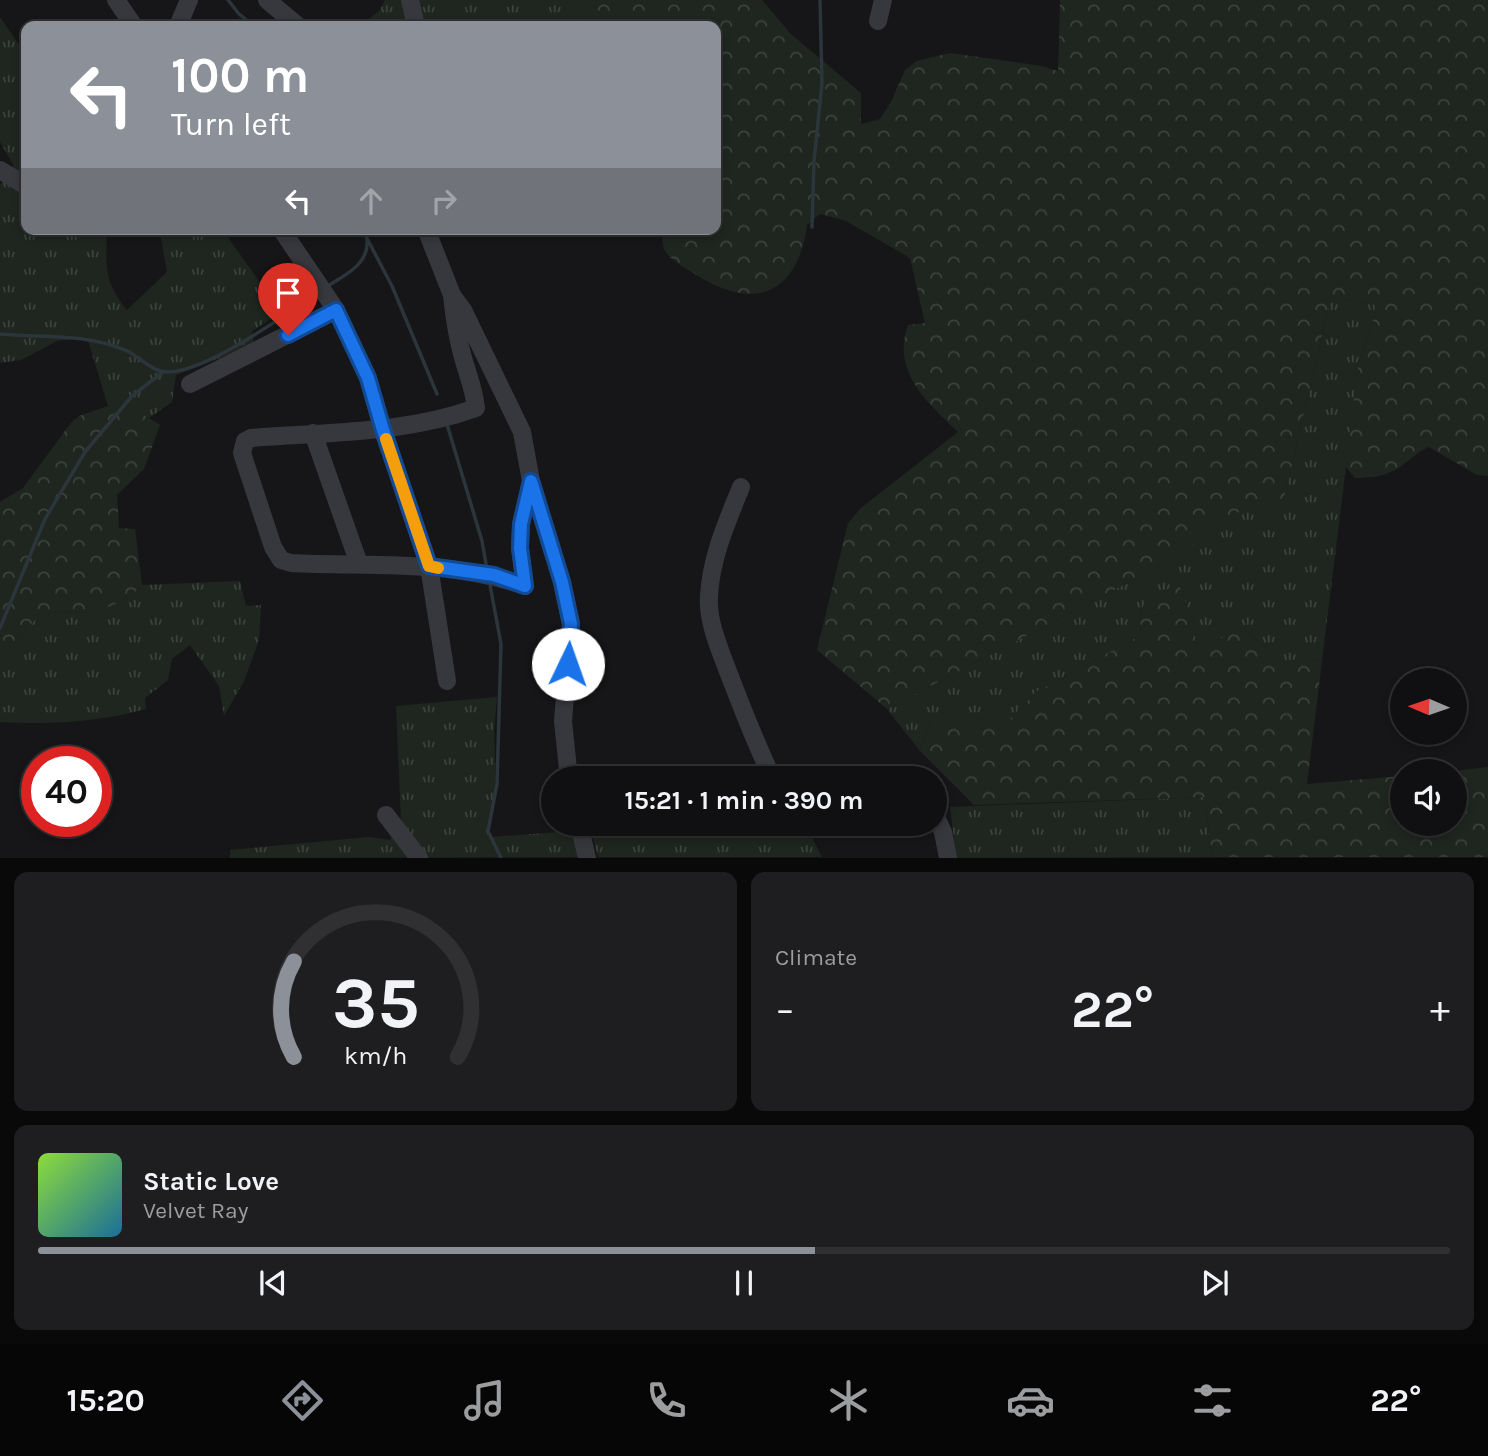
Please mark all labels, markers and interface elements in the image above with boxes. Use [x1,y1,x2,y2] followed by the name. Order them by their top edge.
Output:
[171,47,309,104] text: 100 m
[56,49,147,140] icon: left
[171,106,291,143] text: Turn left
[279,182,317,220] icon: left
[352,182,390,220] icon: ahead
[425,182,463,220] icon: right
[258,263,318,335] pin
[269,274,307,312] icon: arrive
[531,627,605,701] position arrow
[1390,668,1466,746] north arrow
[1390,668,1467,836] map controls
[21,746,112,837] speed limit sign: 40
[1390,759,1467,836] button: sound
[625,785,863,816] text: 15:21 · 1 min · 390 m
[775,944,857,971] text: Climate
[332,961,419,1046] text: 35
[1071,979,1154,1040] text: 22°
[775,987,795,1032] text: −
[1430,987,1450,1032] text: +
[344,1041,407,1070] text: km/h
[143,1166,279,1197] text: Static Love
[143,1197,248,1224] text: Velvet Ray
[254,1264,292,1302] icon: previous
[725,1264,763,1302] icon: pause
[1196,1264,1234,1302] icon: next
[278,1376,327,1425] icon: directions
[460,1376,509,1425] icon: music
[642,1376,691,1425] icon: phone
[824,1376,873,1425] icon: climate
[1006,1376,1055,1425] icon: car
[1188,1376,1237,1425] icon: filters
[67,1382,145,1419] text: 15:20
[1370,1382,1421,1419] text: 22°

